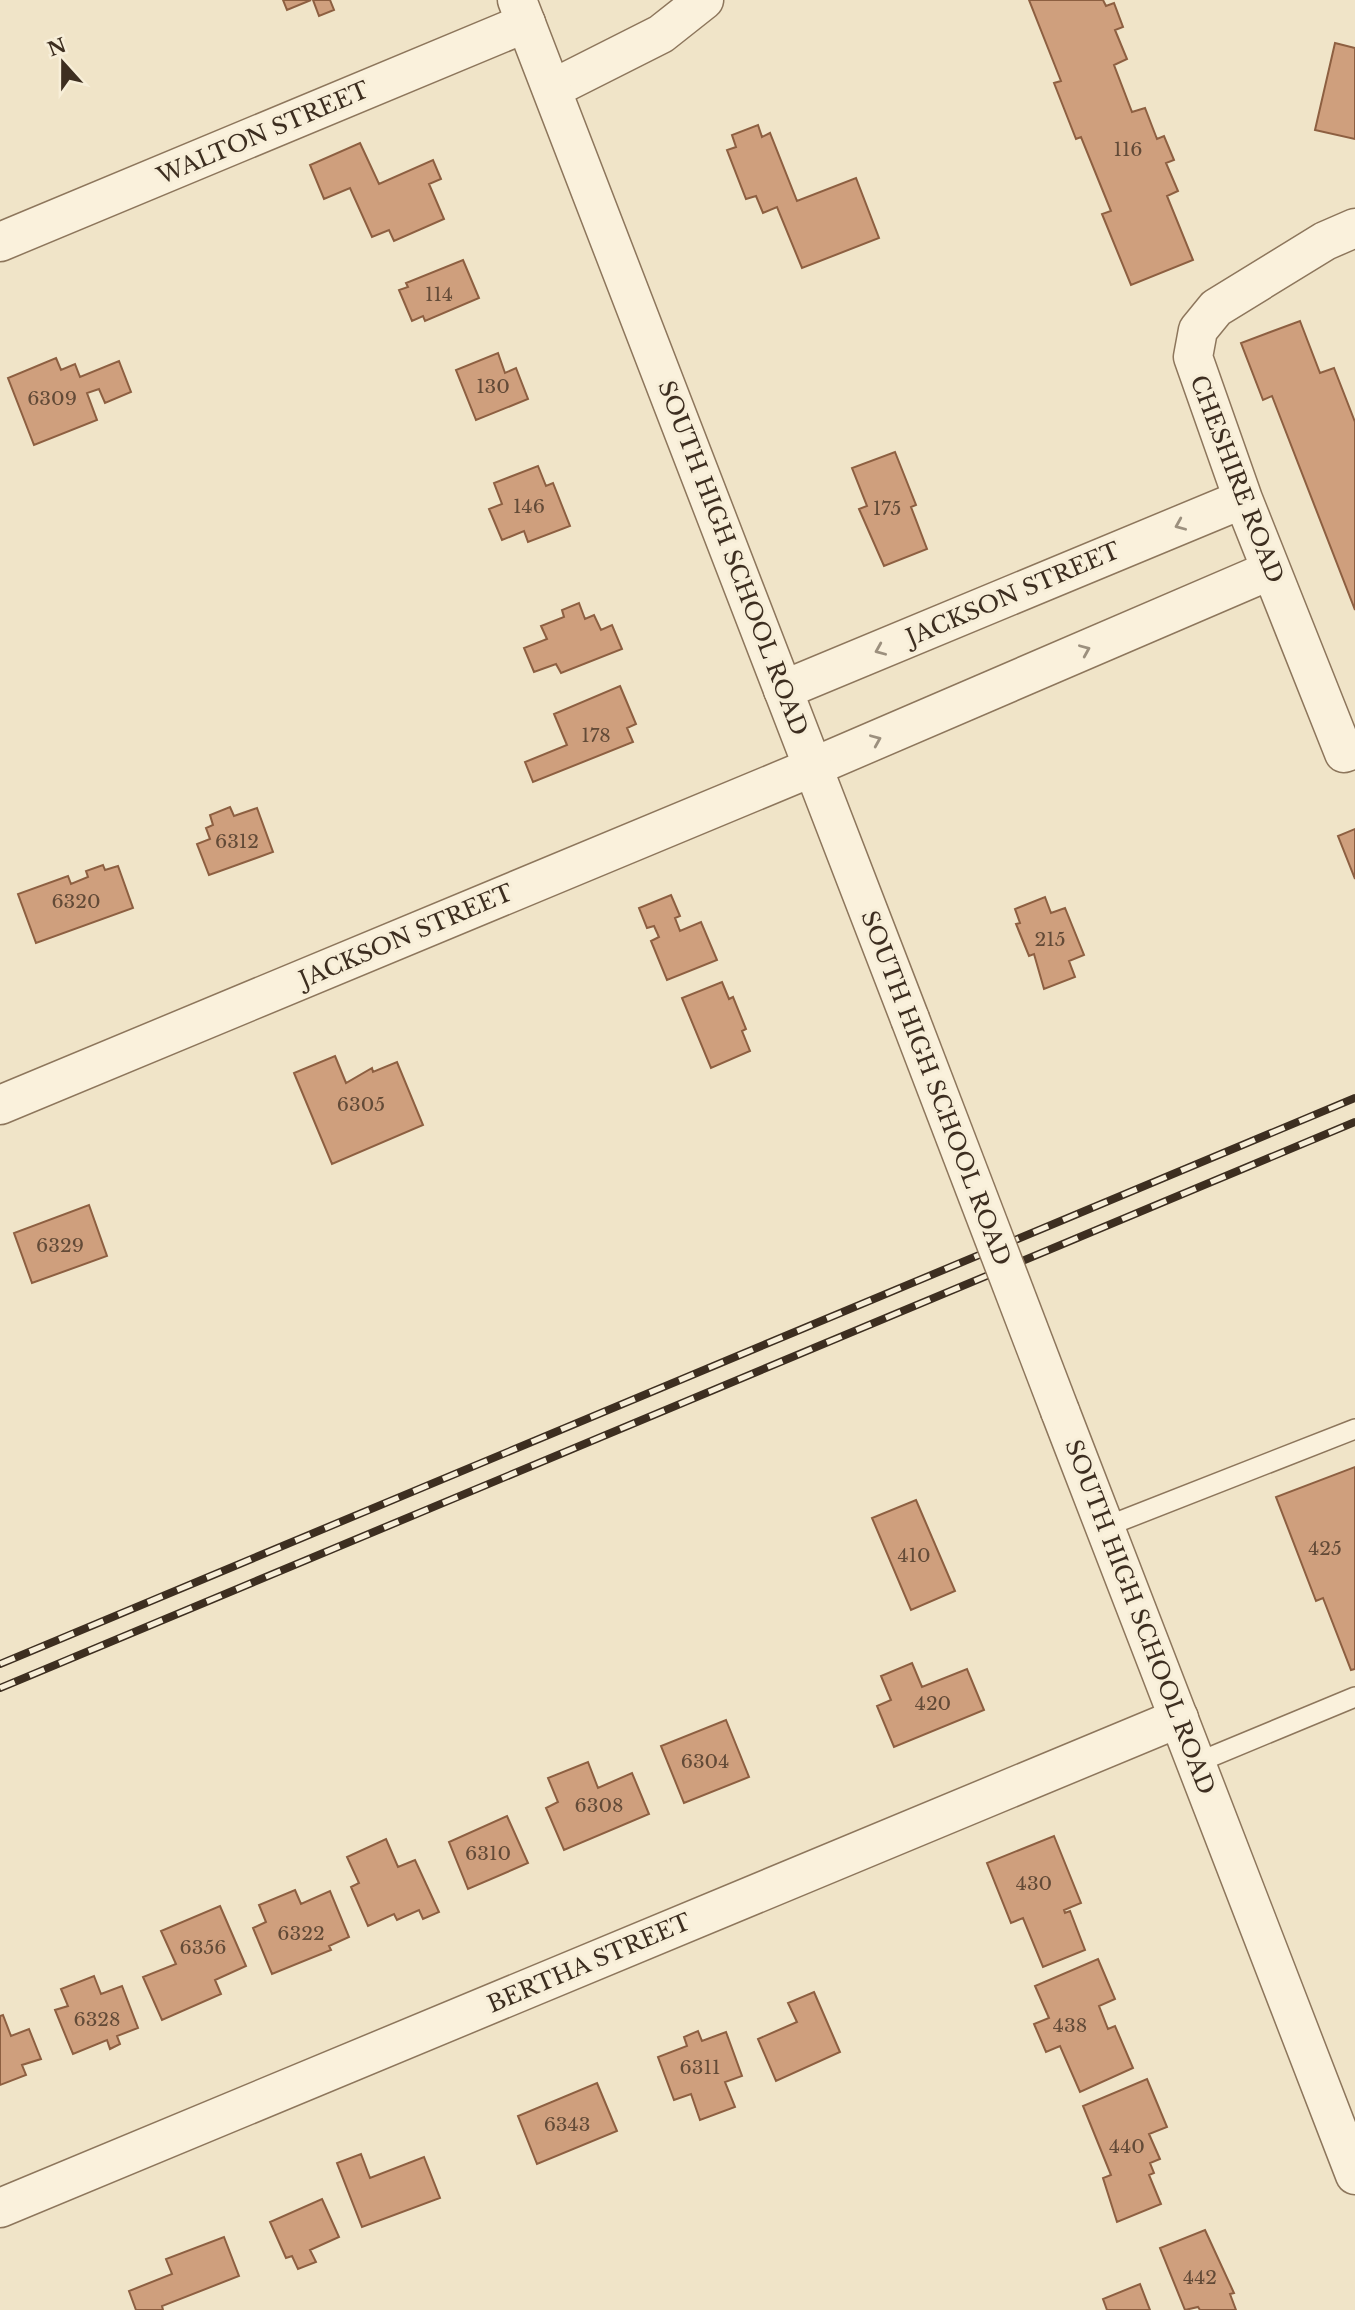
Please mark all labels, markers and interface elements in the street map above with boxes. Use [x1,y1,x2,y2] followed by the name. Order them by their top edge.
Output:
[28,28,98,98] north arrow
[45,34,70,62] text: N
[152,75,374,191] street label: WALTON STREET
[1113,138,1143,161] house number: 116
[425,283,453,306] house number: 114
[1184,371,1290,587] street label: CHESHIRE ROAD
[476,375,510,398] house number: 130
[652,377,814,739] street label: SOUTH HIGH SCHOOL ROAD
[27,387,77,410] house number: 6309
[513,495,545,518] house number: 146
[873,497,901,520] house number: 175
[1175,517,1187,531] one-way arrow
[899,536,1124,653] street label: JACKSON STREET
[874,642,887,656] one-way arrow
[1077,644,1090,658] one-way arrow
[581,724,611,747] house number: 178
[868,734,881,748] one-way arrow
[215,830,259,853] house number: 6312
[292,878,517,995] street label: JACKSON STREET
[51,890,101,913] house number: 6320
[855,907,1017,1269] street label: SOUTH HIGH SCHOOL ROAD
[1035,928,1065,951] house number: 215
[337,1093,385,1116] house number: 6305
[36,1234,84,1257] house number: 6329
[1059,1436,1221,1798] street label: SOUTH HIGH SCHOOL ROAD
[1308,1537,1342,1560] house number: 425
[897,1544,931,1567] house number: 410
[915,1692,951,1715] house number: 420
[681,1750,729,1773] house number: 6304
[574,1794,624,1817] house number: 6308
[465,1842,511,1865] house number: 6310
[1016,1872,1052,1895] house number: 430
[483,1907,695,2018] street label: BERTHA STREET
[277,1922,325,1945] house number: 6322
[180,1936,226,1959] house number: 6356
[73,2008,121,2031] house number: 6328
[1053,2014,1087,2037] house number: 438
[680,2056,720,2079] house number: 6311
[544,2113,590,2136] house number: 6343
[1109,2135,1145,2158] house number: 440
[1183,2266,1217,2289] house number: 442

